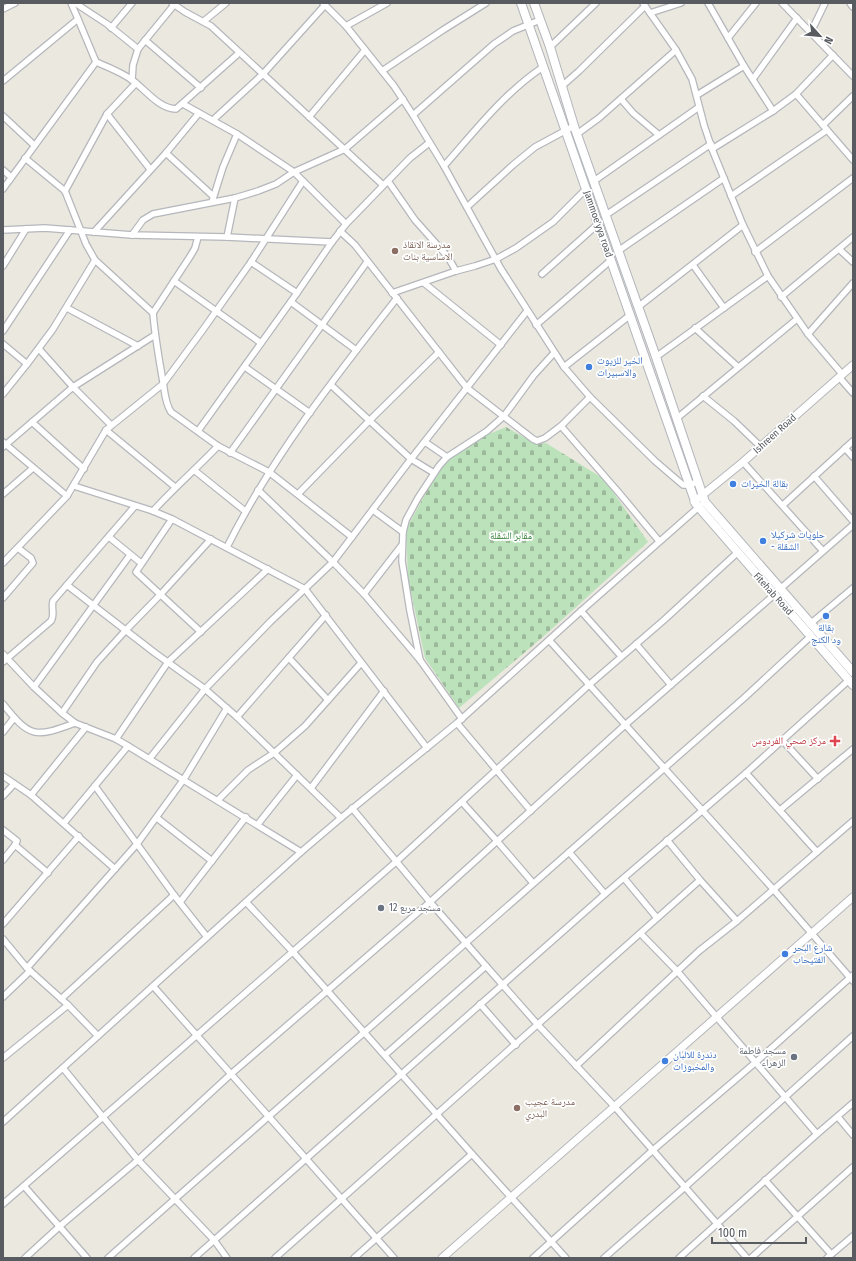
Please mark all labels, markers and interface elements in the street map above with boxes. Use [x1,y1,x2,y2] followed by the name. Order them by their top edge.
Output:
[800,16,840,56] north arrow
[821,34,836,46] text: N
[581,189,615,259] street label: Jammoe'yya road
[403,239,453,263] place label: مدرسة الانقاذ الاساسية بنات
[390,246,400,256] marker: مدرسة الانقاذ الاساسية بنات
[597,355,643,379] place label: الخير للزيوت والاسبيرات
[584,362,594,372] marker: الخير للزيوت والاسبيرات
[751,412,799,456] street label: Ishreen Road
[741,478,788,490] place label: بقالة الخيرات
[728,479,738,489] marker: بقالة الخيرات
[771,529,826,553] place label: حلويات شركيلا - الشقلة
[490,530,532,542] park label: مقابر الشقلة
[758,536,768,546] marker: حلويات شركيلا - الشقلة
[751,570,795,618] street label: Fitehab Road
[821,611,831,621] marker: بقالة ود الكنج
[811,622,841,646] place label: بقالة ود الكنج
[752,735,826,749] place label: مركز صحي الفردوس
[829,735,841,747] marker: مركز صحي الفردوس
[389,902,441,914] place label: مسجد مربع 12
[376,903,386,913] marker: مسجد مربع 12
[792,942,833,966] place label: شارع البحر الفتيحاب
[780,949,790,959] marker: شارع البحر الفتيحاب
[739,1045,786,1069] place label: مسجد فاطمة الزهراء
[673,1049,717,1073] place label: دندرة للالبان والمخبوزات
[789,1052,799,1062] marker: مسجد فاطمة الزهراء
[660,1056,670,1066] marker: دندرة للالبان والمخبوزات
[525,1096,576,1122] place label: مدرسة عجيب البدري
[512,1103,522,1113] marker: مدرسة عجيب البدري
[712,1219,806,1245] scale bar
[718,1226,747,1240] text: 100 m

